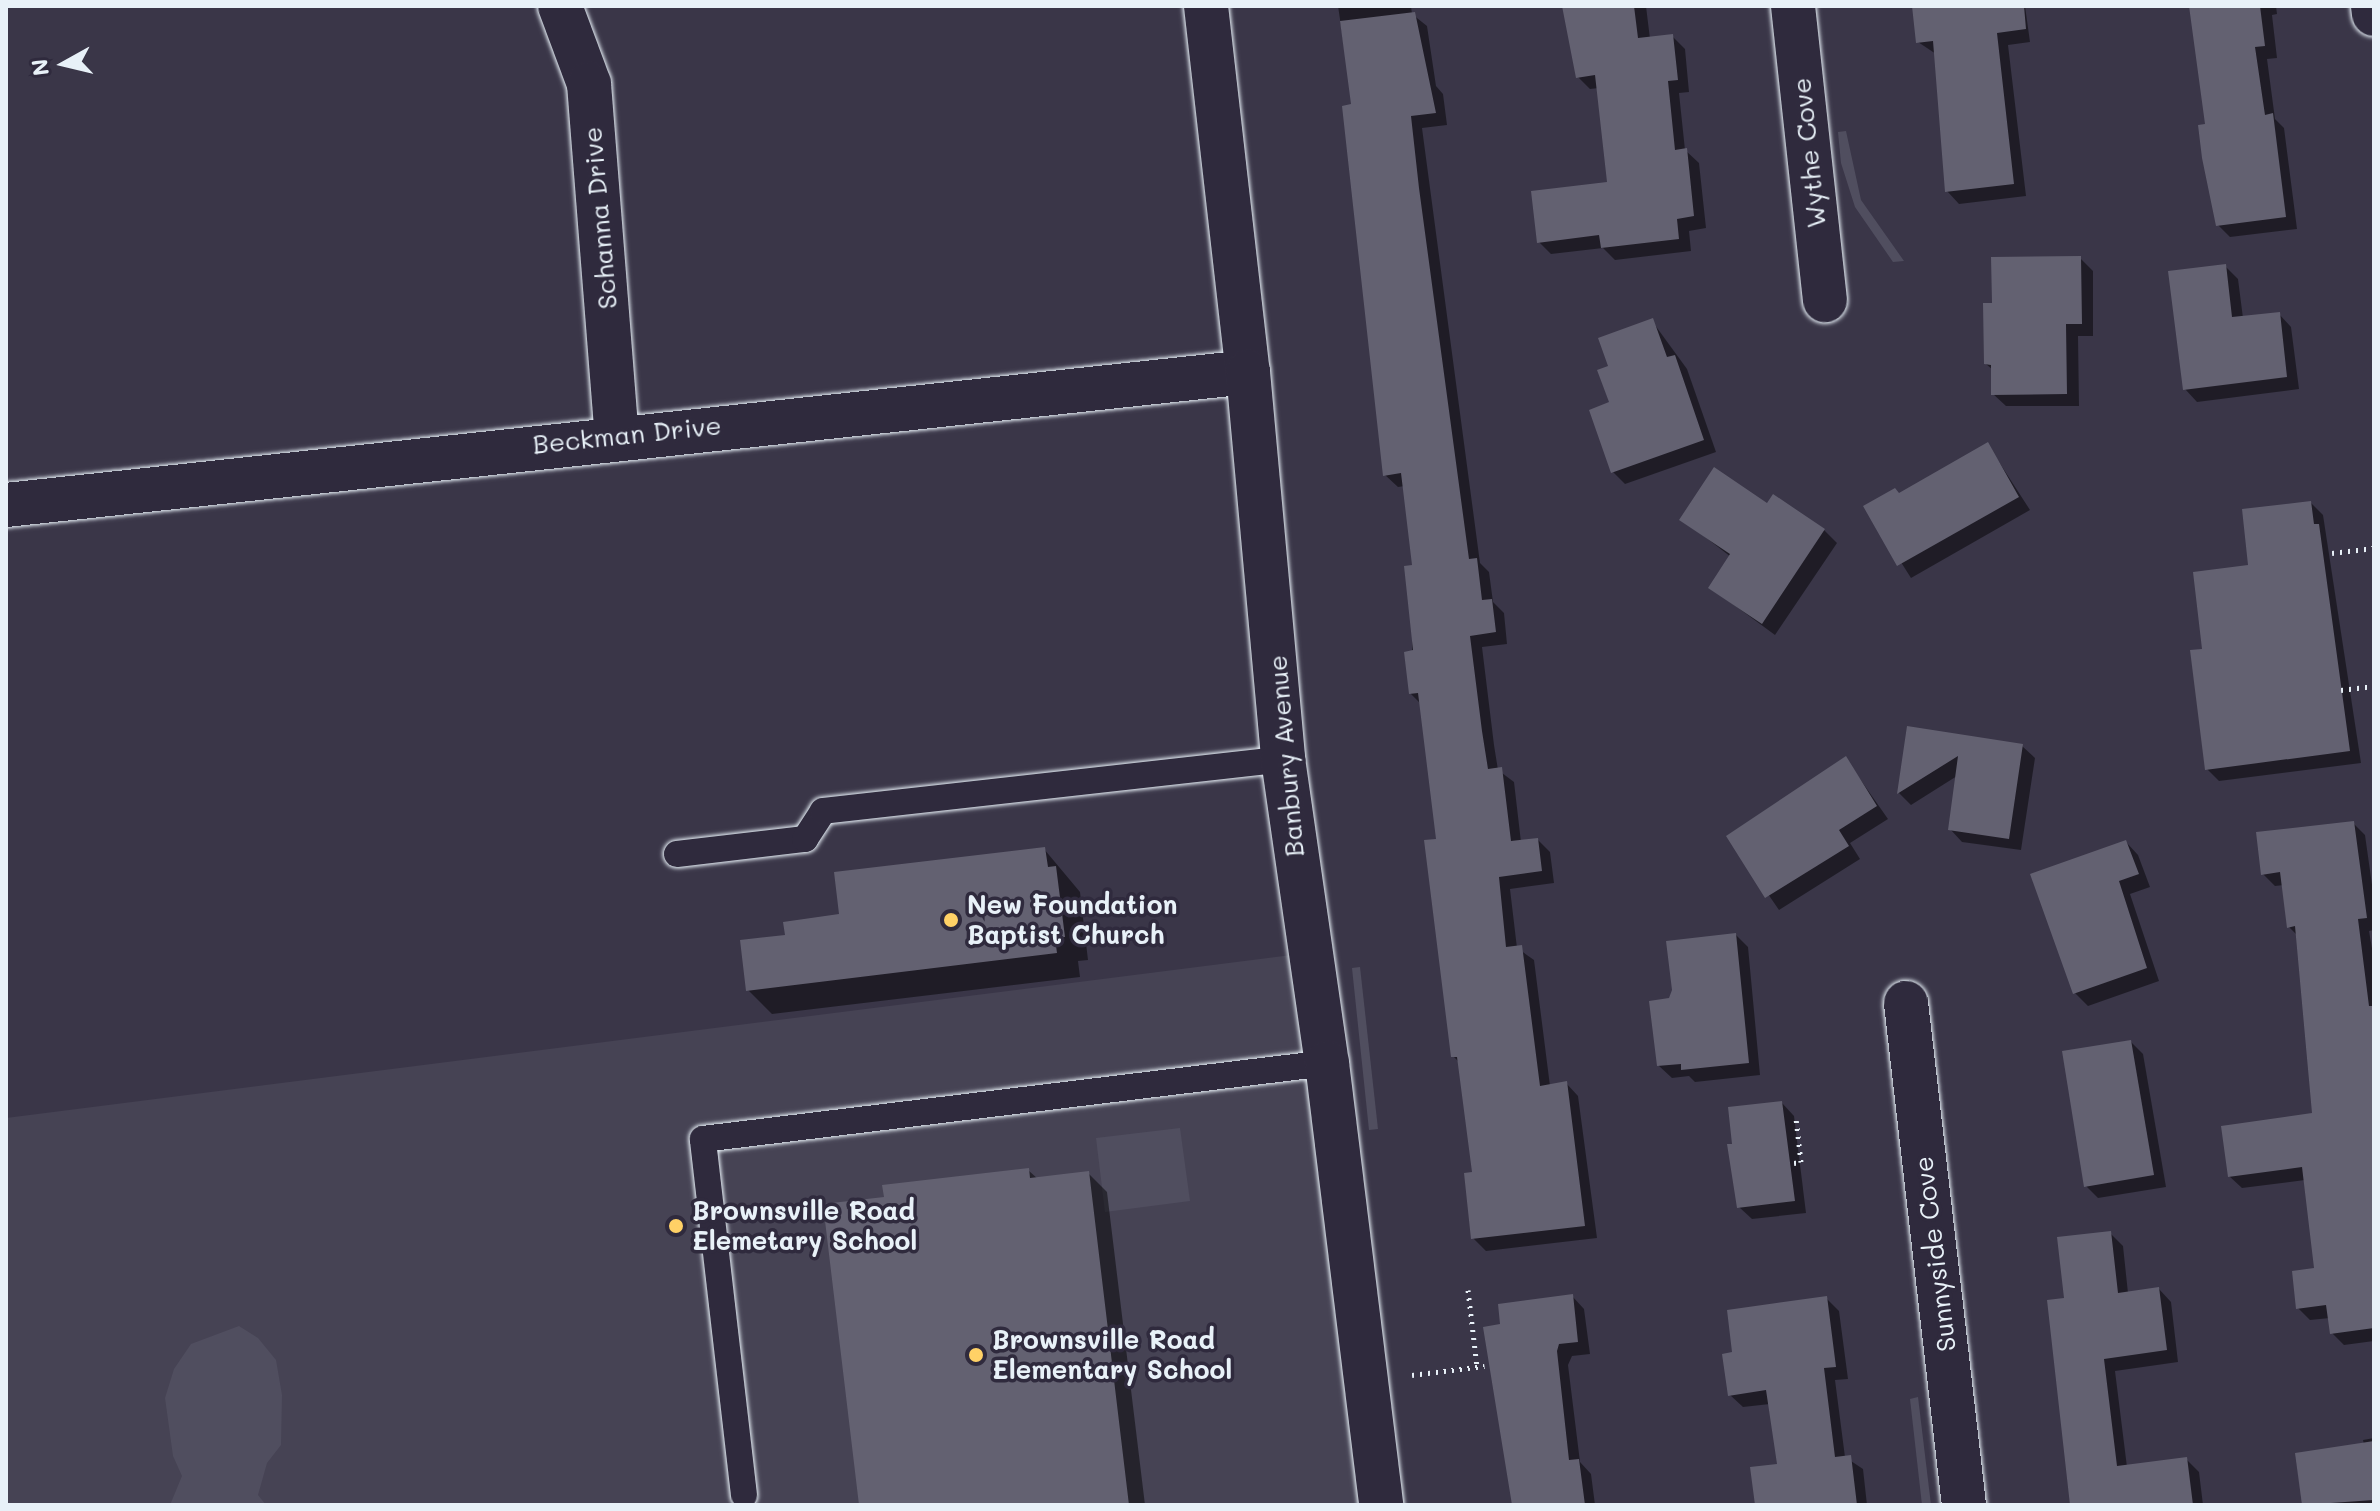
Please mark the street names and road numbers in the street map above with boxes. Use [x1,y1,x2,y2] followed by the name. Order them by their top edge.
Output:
[1786,76,1832,230] street label: Wythe Cove
[576,126,624,310] street label: Schanna Drive
[531,410,723,460] street label: Beckman Drive
[1262,654,1310,858] street label: Banbury Avenue
[1908,1155,1962,1353] street label: Sunnyside Cove

